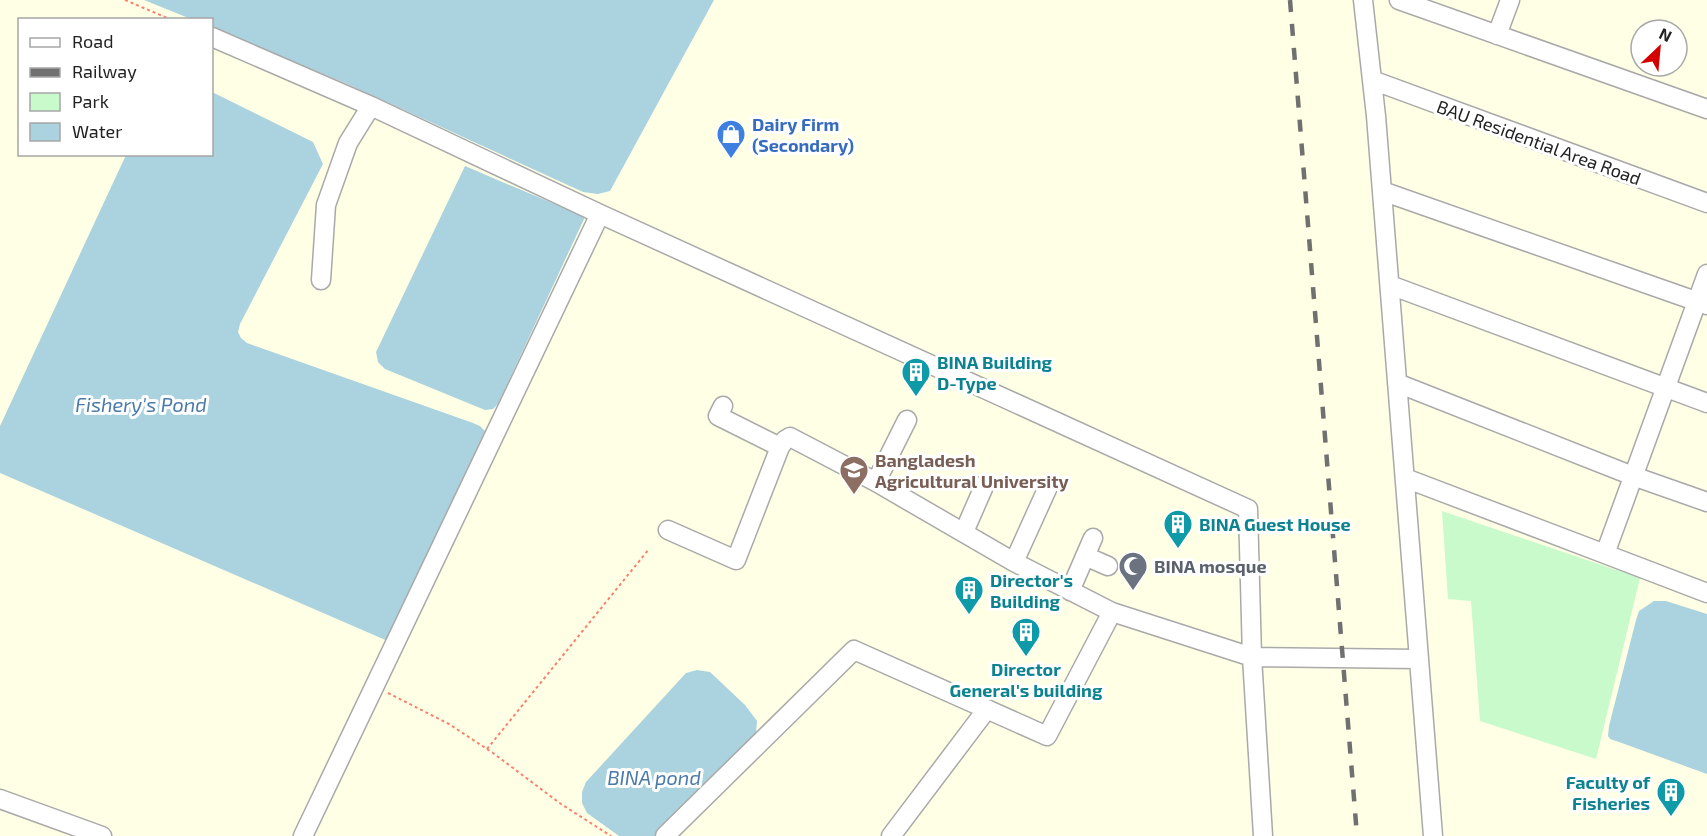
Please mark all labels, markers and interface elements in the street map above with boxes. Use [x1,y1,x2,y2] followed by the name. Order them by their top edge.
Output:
[18,18,213,156] legend
[1629,18,1689,78] north arrow
[1656,23,1675,45] text: N
[72,30,113,52] text: Road
[72,60,137,82] text: Railway
[72,90,109,112] text: Park
[1434,95,1644,189] street label: BAU Residential Area Road
[752,113,854,156] place label: Dairy Firm (Secondary)
[715,118,747,160] shop icon: Dairy Firm (Secondary)
[72,120,122,142] text: Water
[937,351,1053,394] place label: BINA Building D-Type
[900,356,932,398] building icon: BINA Building D-Type
[75,392,207,417] water label: Fishery's Pond
[875,449,1070,492] place label: Bangladesh Agricultural University
[838,454,870,496] school or university icon: Bangladesh Agricultural University
[1162,508,1194,550] building icon: BINA Guest House
[1199,513,1351,535] place label: BINA Guest House
[1117,550,1149,592] mosque icon: BINA mosque
[1154,555,1267,577] place label: BINA mosque
[990,569,1073,612] place label: Director's Building
[953,574,985,616] building icon: Director's Building
[1010,616,1042,658] building icon: Director General's building
[950,658,1103,701] place label: Director General's building
[607,765,701,789] water label: BINA pond
[1566,771,1651,814] place label: Faculty of Fisheries
[1655,776,1687,818] building icon: Faculty of Fisheries

